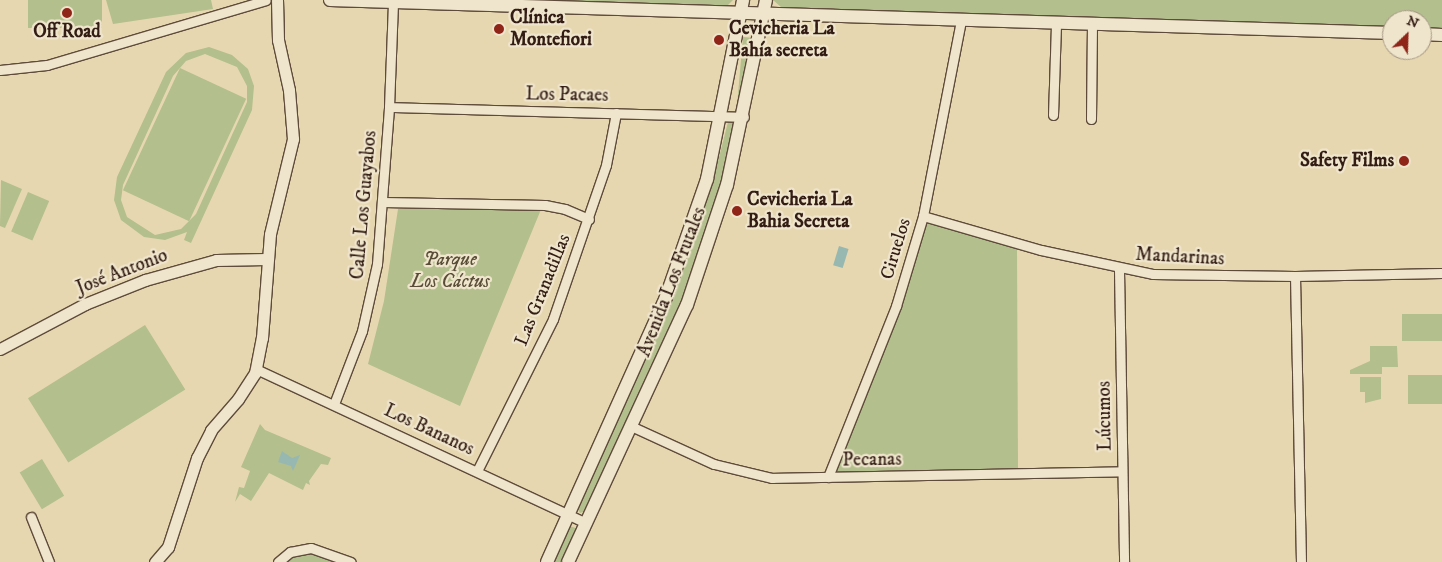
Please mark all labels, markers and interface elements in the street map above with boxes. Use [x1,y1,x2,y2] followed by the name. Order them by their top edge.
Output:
[61,7,73,19] marker: Off Road
[510,7,592,51] place label: Clínica Montefiori
[1382,10,1432,60] north arrow
[1404,12,1422,33] text: N
[729,18,835,62] place label: Cevicheria La Bahía secreta
[33,21,101,43] place label: Off Road
[492,22,506,36] marker: Clínica Montefiori
[713,34,725,46] marker: Cevicheria La Bahía secreta
[525,83,609,107] street label: Los Pacaes
[346,130,382,280] street label: Calle Los Guayabos
[1300,150,1394,172] place label: Safety Films
[1398,155,1410,167] marker: Safety Films
[747,189,853,233] place label: Cevicheria La Bahia Secreta
[633,204,711,360] street label: Avenida Los Frutales
[731,205,743,217] marker: Cevicheria La Bahia Secreta
[876,216,916,282] street label: Ciruelos
[510,231,576,349] street label: Las Granadillas
[1135,243,1225,271] street label: Mandarinas
[73,244,171,300] street label: José Antonio
[410,249,490,293] park label: Parque Los Cáctus
[1093,381,1117,451] street label: Lúcumos
[380,399,478,461] street label: Los Bananos
[842,448,902,472] street label: Pecanas

